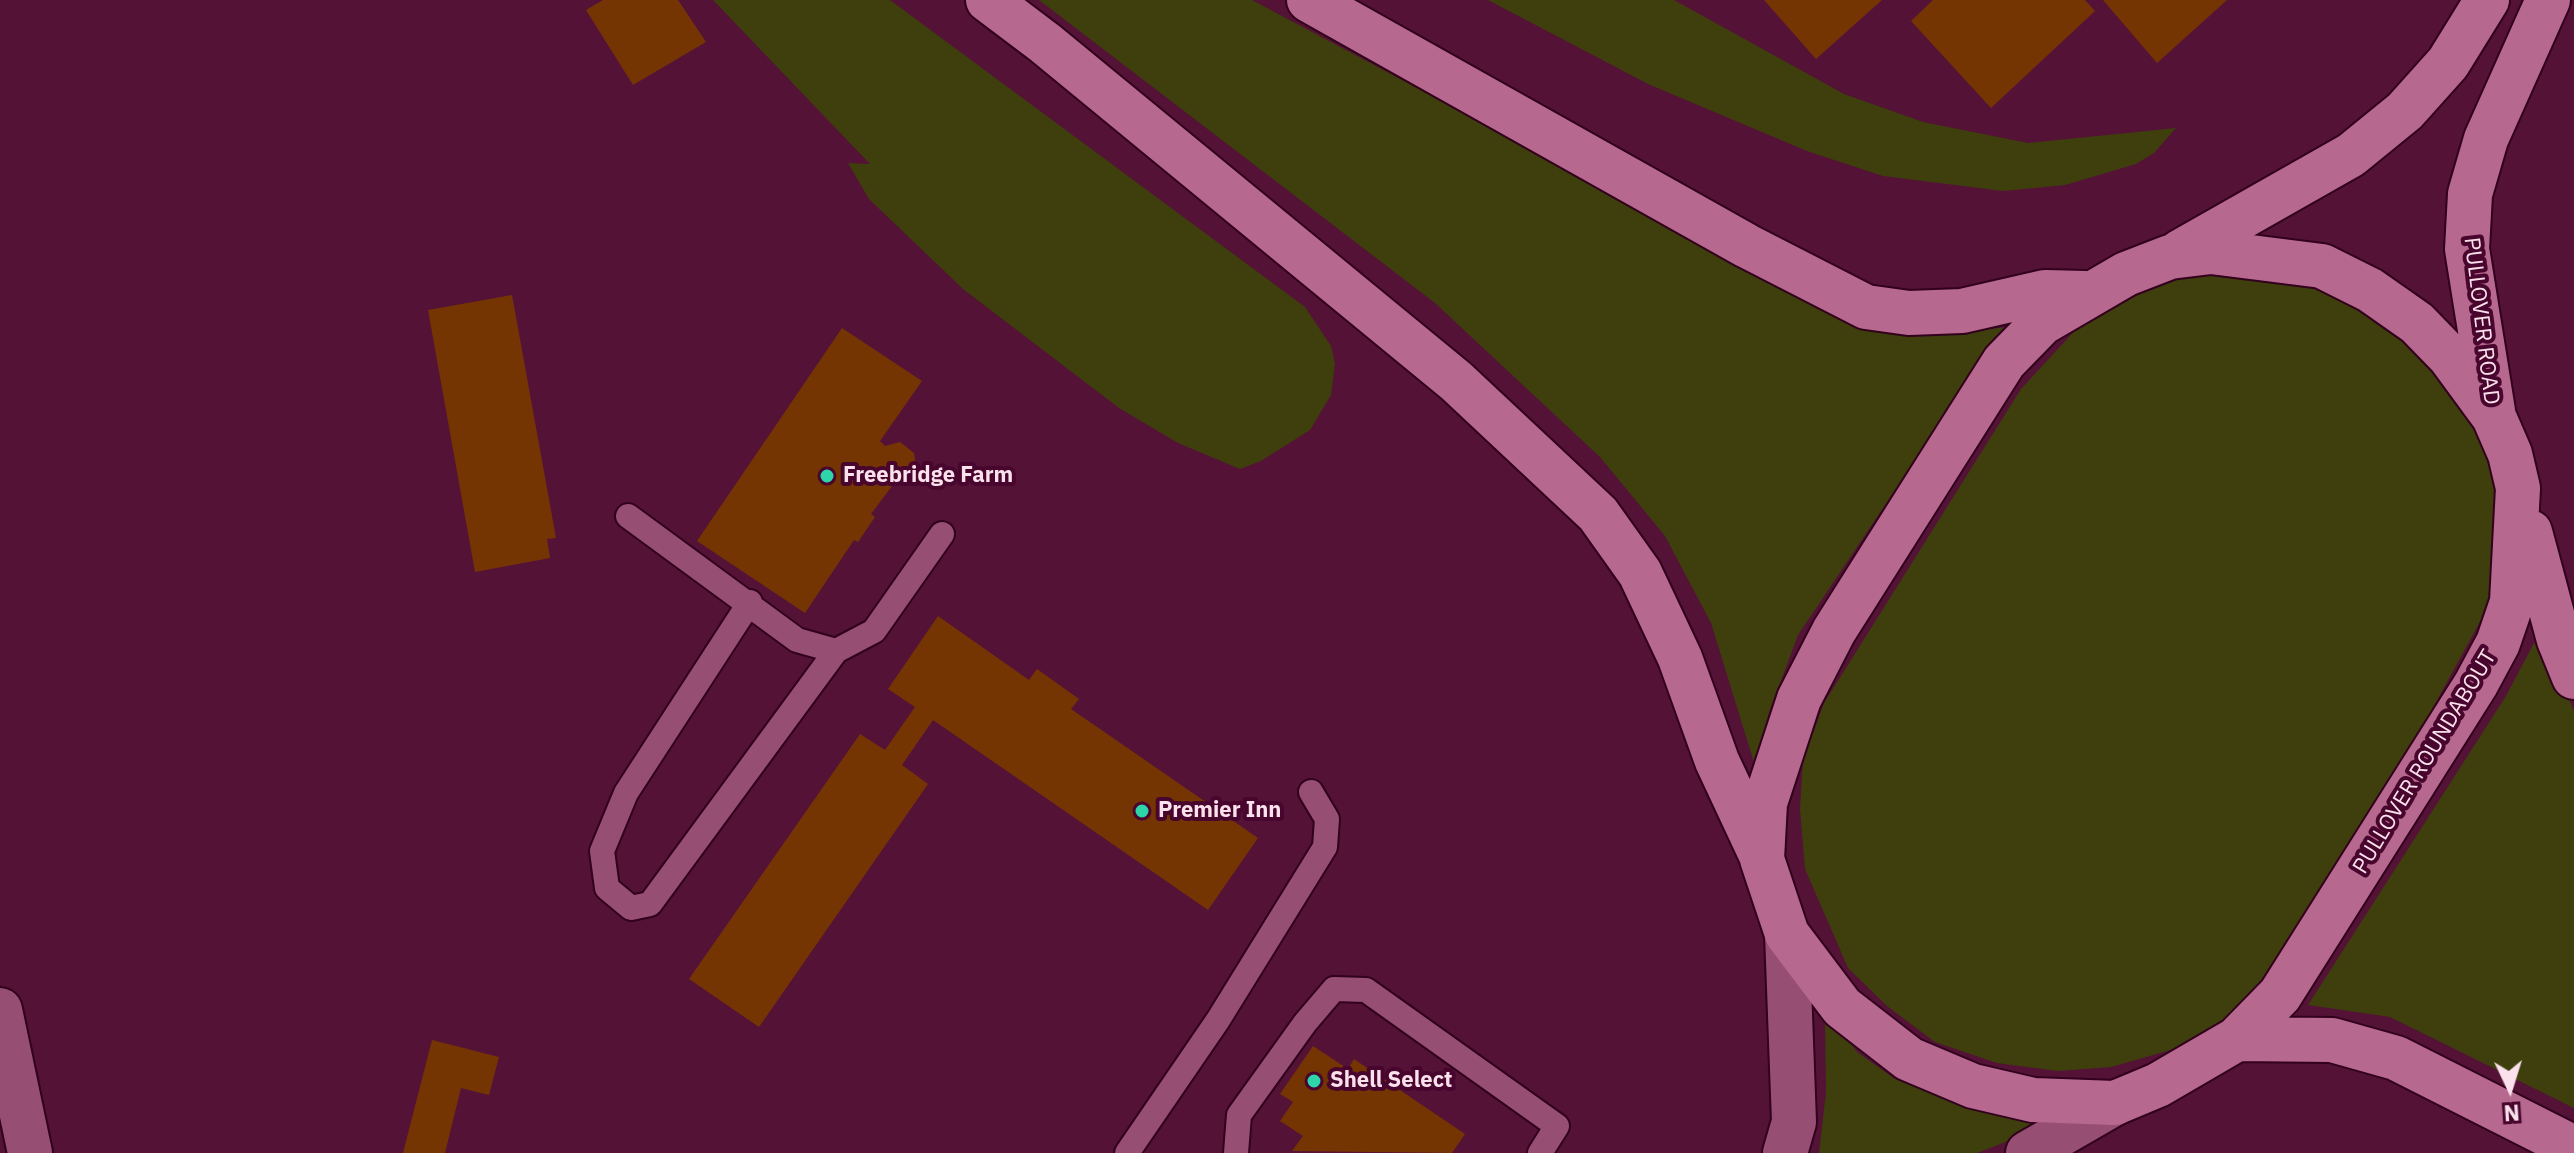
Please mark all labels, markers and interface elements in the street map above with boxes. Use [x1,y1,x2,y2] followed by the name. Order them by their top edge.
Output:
[2458,236,2504,406] street label: PULLOVER ROAD
[843,463,1013,489] place label: Freebridge Farm
[818,467,836,485] marker: Freebridge Farm
[2348,645,2502,879] street label: PULLOVER ROUNDABOUT
[1158,798,1281,824] place label: Premier Inn
[1133,802,1151,820] marker: Premier Inn
[2470,1049,2550,1129] north arrow
[1330,1068,1452,1094] place label: Shell Select
[1305,1072,1323,1090] marker: Shell Select
[2503,1098,2521,1128] text: N

